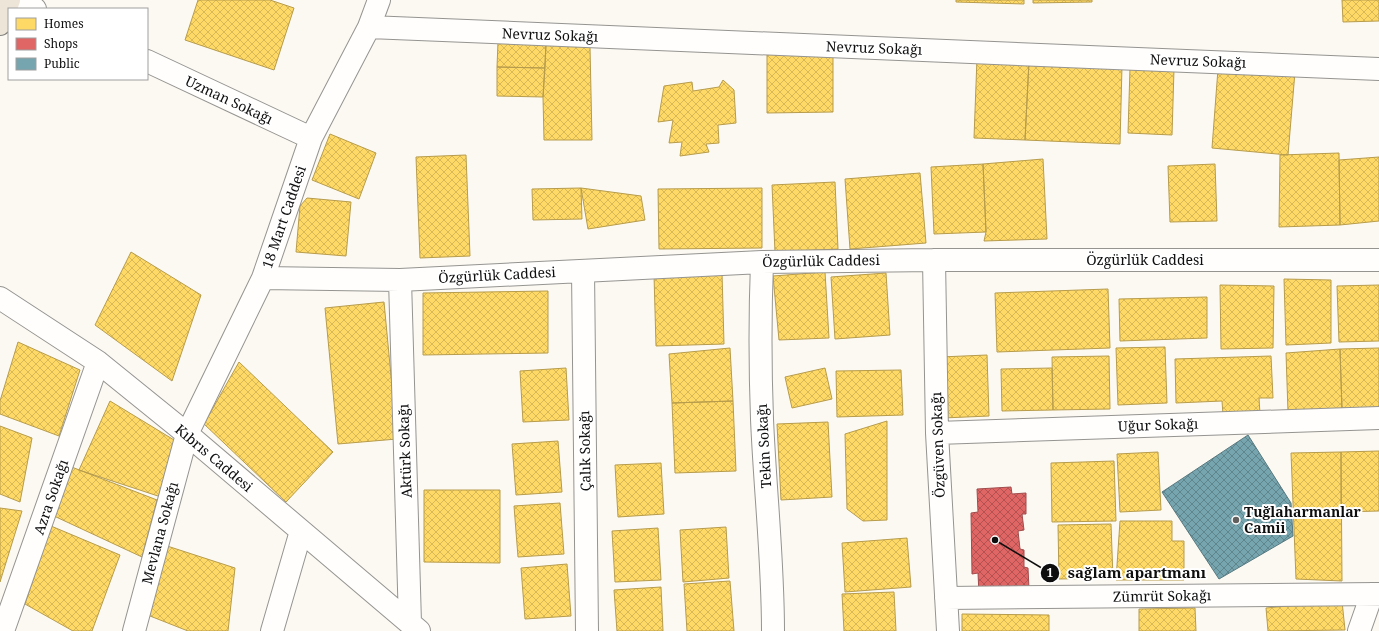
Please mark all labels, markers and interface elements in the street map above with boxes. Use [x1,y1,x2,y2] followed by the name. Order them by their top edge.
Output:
[8,8,148,80] legend
[44,15,84,32] text: Homes
[502,23,599,46] street label: Nevruz Sokağı
[44,35,78,52] text: Shops
[826,36,923,59] street label: Nevruz Sokağı
[1150,49,1247,72] street label: Nevruz Sokağı
[44,55,80,72] text: Public
[182,71,277,128] street label: Uzman Sokağı
[257,162,310,271] street label: 18 Mart Caddesi
[762,250,880,271] street label: Özgürlük Caddesi
[1086,250,1204,269] street label: Özgürlük Caddesi
[438,262,557,287] street label: Özgürlük Caddesi
[926,391,949,498] street label: Özgüven Sokağı
[393,403,416,498] street label: Aktürk Sokağı
[752,403,775,489] street label: Tekin Sokağı
[574,410,595,492] street label: Çalık Sokağı
[1117,414,1199,435] street label: Uğur Sokağı
[171,420,258,496] street label: Kıbrıs Caddesi
[29,456,72,537] street label: Azra Sokağı
[137,479,182,586] street label: Mevlana Sokağı
[1244,502,1362,537] place label: Tuğlaharmanlar Camii
[1231,515,1241,525] marker: Tuğlaharmanlar Camii
[1040,560,1214,587] callout: sağlam apartmanı
[1068,562,1207,582] text: sağlam apartmanı
[1047,564,1054,581] text: 1
[1113,585,1212,606] street label: Zümrüt Sokağı

